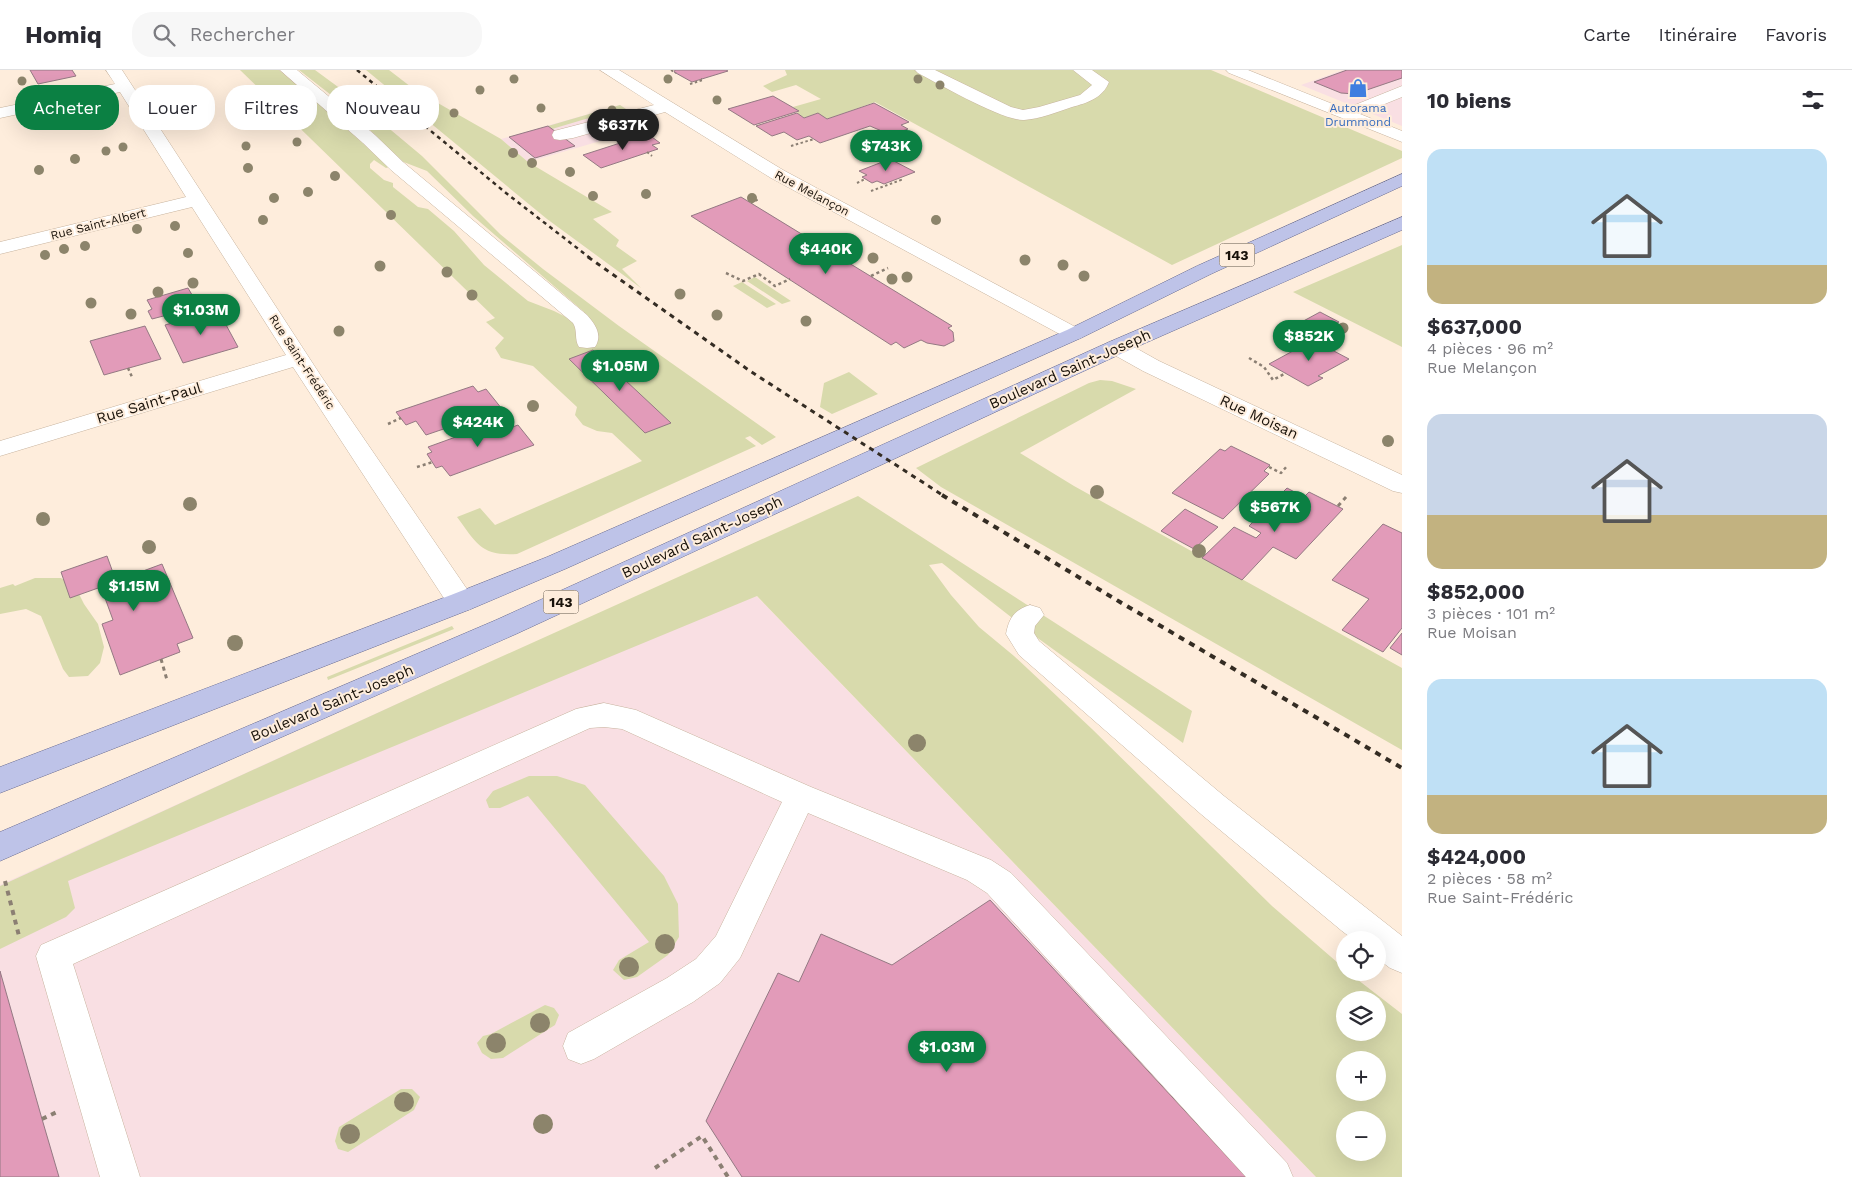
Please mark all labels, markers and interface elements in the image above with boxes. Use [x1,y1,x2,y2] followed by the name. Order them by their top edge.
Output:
[132,12,482,57] search box
[25,21,102,49] text: Homiq
[150,21,178,49] icon: search
[190,23,295,46] text: Rechercher
[1583,24,1631,45] text: Carte
[1659,24,1737,45] text: Itinéraire
[1765,24,1827,45] text: Favoris
[1347,77,1369,99] shop icon: Autorama Drummond
[15,85,119,130] chip: Acheter
[129,85,215,130] chip: Louer
[225,85,317,130] chip: Filtres
[327,85,439,130] chip: Nouveau
[1799,86,1827,114] icon: filters
[1427,88,1511,113] text: 10 biens
[1325,101,1391,129] place label: Autorama Drummond
[588,108,658,151] pin: $637K
[598,115,648,134] text: $637K
[851,129,921,172] pin: $743K
[861,136,911,155] text: $743K
[772,167,852,219] street label: Rue Melançon
[1582,181,1672,271] icon: home
[49,205,147,243] street label: Rue Saint-Albert
[791,232,861,275] pin: $440K
[800,239,852,258] text: $440K
[1220,244,1254,266] road number: 143
[160,294,242,336] pin: $1.03M
[173,300,229,319] text: $1.03M
[266,312,338,412] street label: Rue Saint-Frédéric
[1427,314,1522,339] text: $637,000
[1274,320,1344,362] pin: $852K
[986,325,1154,413] street label: Boulevard Saint-Joseph
[1284,326,1334,345] text: $852K
[1427,339,1553,358] text: 4 pièces · 96 m²
[579,350,661,392] pin: $1.05M
[592,356,648,375] text: $1.05M
[1427,358,1537,377] text: Rue Melançon
[94,378,204,428] street label: Rue Saint-Paul
[1217,391,1301,443] street label: Rue Moisan
[443,406,513,448] pin: $424K
[452,412,504,431] text: $424K
[1582,446,1672,536] icon: home
[1240,490,1310,533] pin: $567K
[619,492,785,582] street label: Boulevard Saint-Joseph
[1250,497,1300,516] text: $567K
[93,570,175,612] pin: $1.15M
[109,576,159,595] text: $1.15M
[1427,579,1525,604] text: $852,000
[544,590,578,614] road number: 143
[1427,604,1555,623] text: 3 pièces · 101 m²
[1427,623,1517,642] text: Rue Moisan
[248,661,416,745] street label: Boulevard Saint-Joseph
[1582,711,1672,801] icon: home
[1427,844,1526,869] text: $424,000
[1427,869,1552,888] text: 2 pièces · 58 m²
[1427,888,1574,907] text: Rue Saint-Frédéric
[1336,931,1386,1161] map controls
[1336,931,1386,981] button: locate
[1336,991,1386,1041] button: layers
[906,1030,988,1073] pin: $1.03M
[919,1037,975,1056] text: $1.03M
[1336,1051,1386,1101] button: +
[1336,1111,1386,1161] button: −

